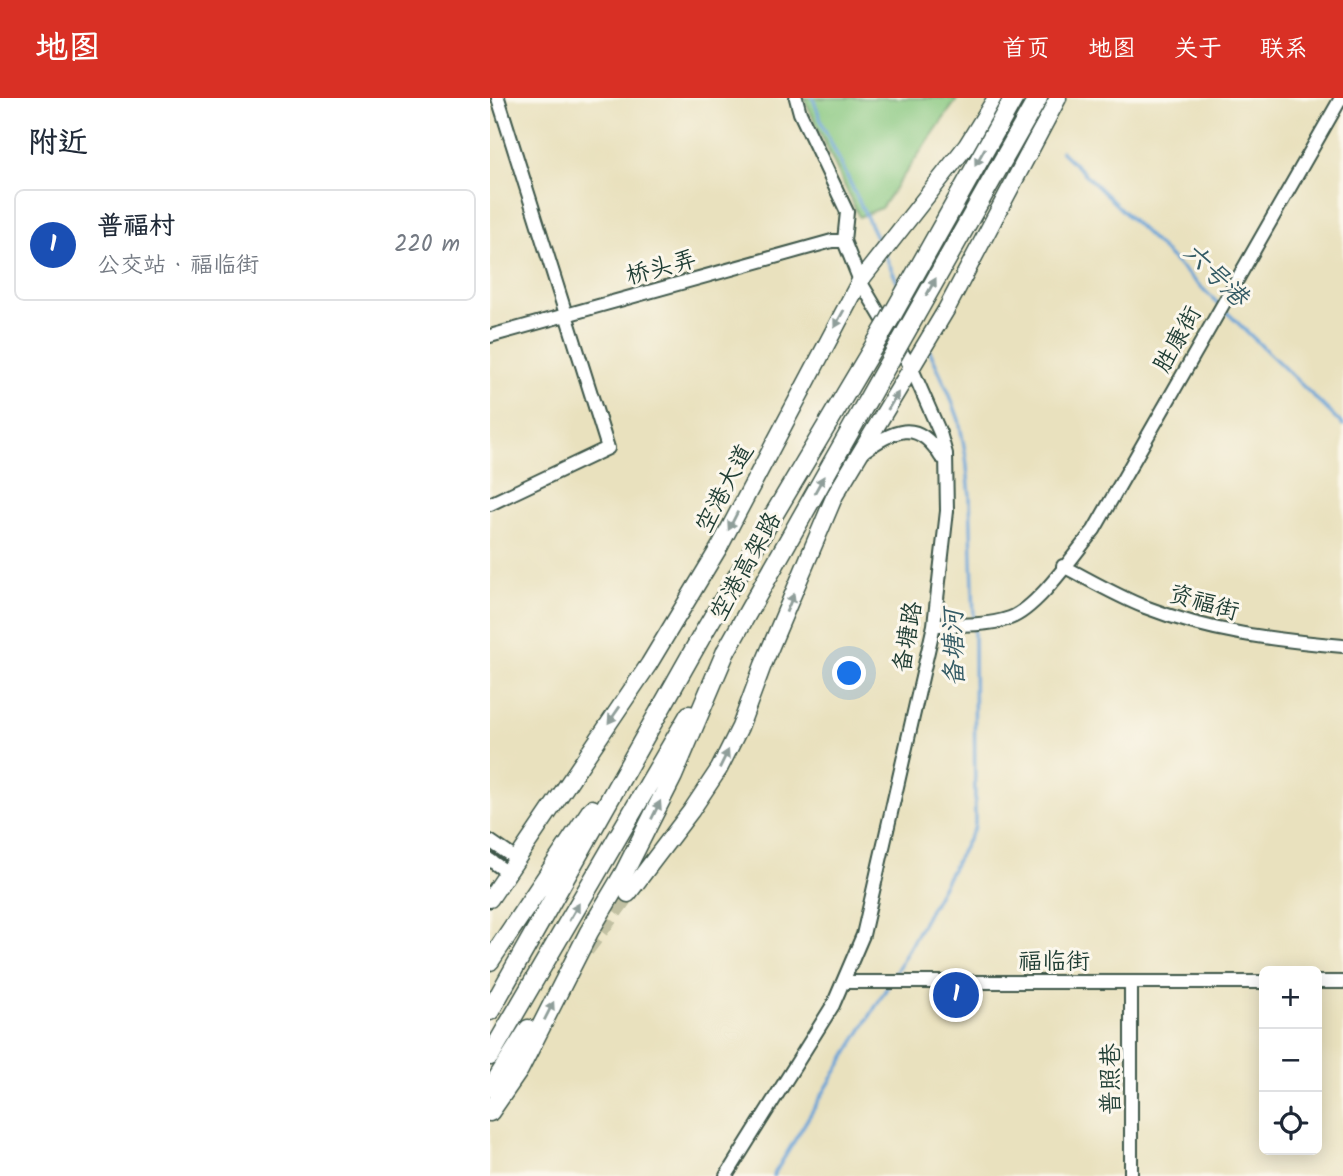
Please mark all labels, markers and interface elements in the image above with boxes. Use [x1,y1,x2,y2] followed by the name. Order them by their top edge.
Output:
[35,23,101,76] text: 地图
[1002,30,1050,69] text: 首页
[1088,30,1136,69] text: 地图
[1174,30,1222,69] text: 关于
[1260,30,1308,69] text: 联系
[28,120,88,168] text: 附近
[974,147,985,167] one-way arrow
[97,206,175,248] text: 普福村
[50,227,56,263] text: 1
[394,227,460,263] text: 220 m
[1172,233,1259,320] water label: 六号港
[622,240,701,297] street label: 桥头弄
[97,248,259,284] text: 公交站 · 福临街
[925,277,937,297] one-way arrow
[1144,299,1213,381] street label: 胜康街
[833,310,845,329] one-way arrow
[887,391,899,410] one-way arrow
[686,437,765,540] street label: 空港大道
[813,476,825,495] one-way arrow
[700,505,792,629] street label: 空港高架路
[727,511,739,531] one-way arrow
[1164,575,1244,632] street label: 资福街
[785,592,796,613] one-way arrow
[883,598,934,676] street label: 备塘路
[933,605,977,687] water label: 备塘河
[832,656,866,690] your location
[607,706,621,724] one-way arrow
[718,749,730,769] one-way arrow
[650,800,662,820] one-way arrow
[568,903,580,922] one-way arrow
[1018,943,1090,982] street label: 福临街
[1259,966,1322,1155] map controls
[1259,966,1322,1029] button: +
[933,969,979,1021] pin: 1
[543,1001,554,1021] one-way arrow
[1259,1029,1322,1092] button: −
[1092,1043,1131,1115] street label: 普照巷
[1259,1092,1322,1155] button: locate

